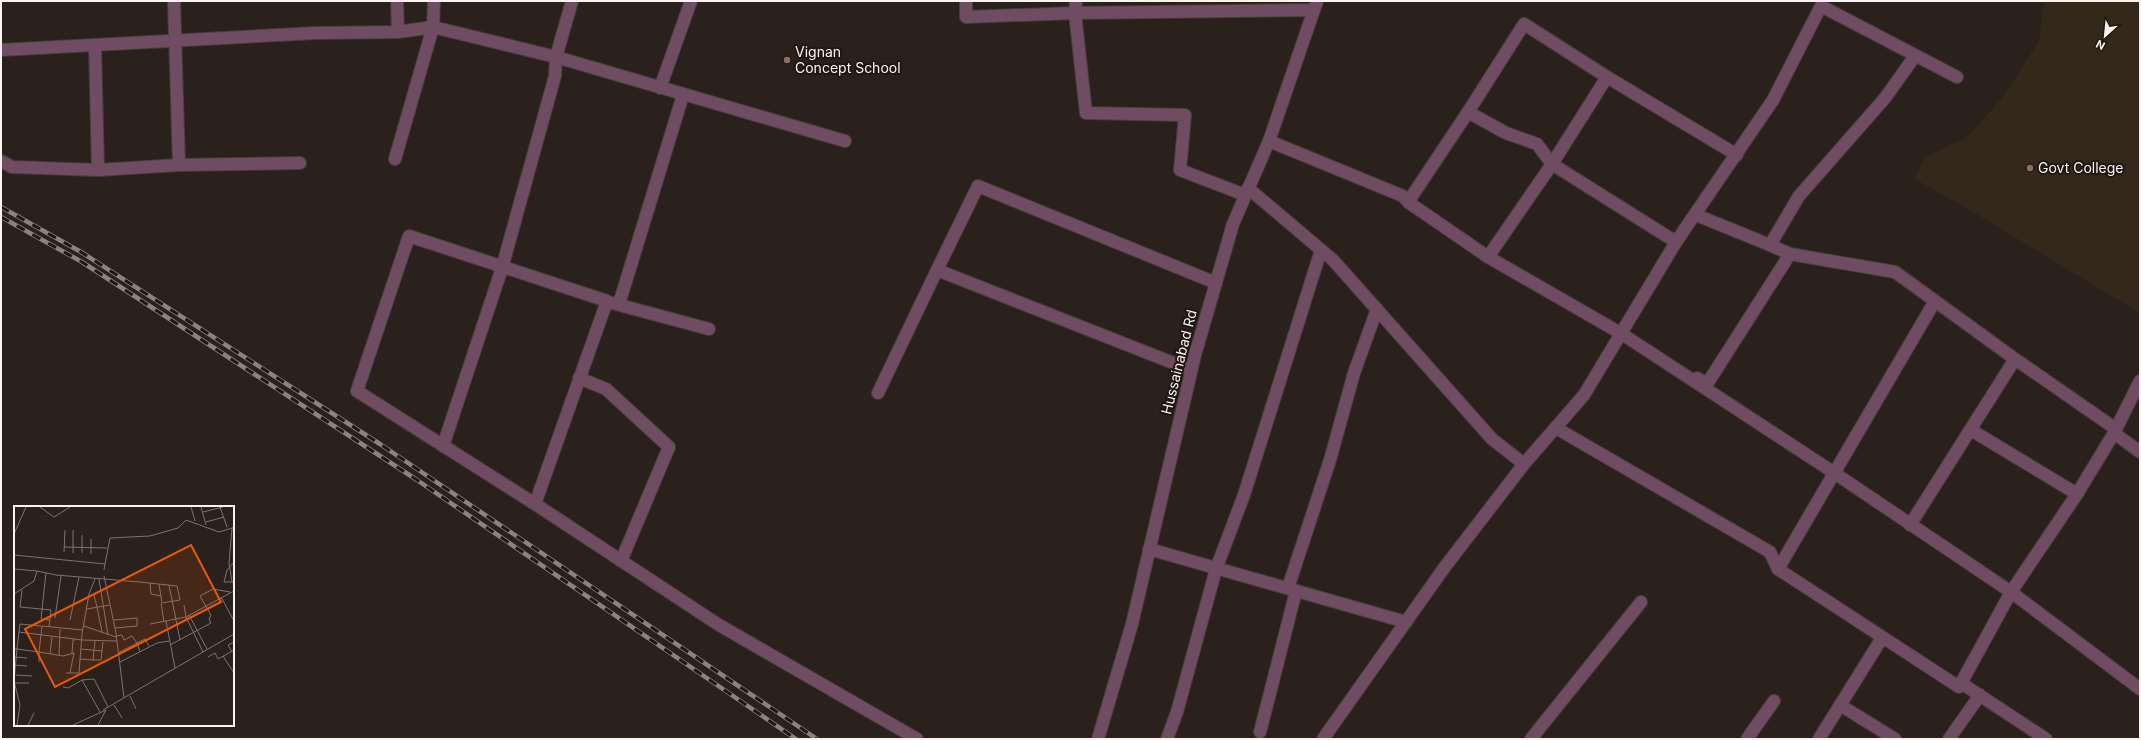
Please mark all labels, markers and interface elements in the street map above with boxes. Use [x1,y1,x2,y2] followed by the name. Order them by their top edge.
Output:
[2085,16,2125,56] north arrow
[2094,37,2107,53] text: N
[795,43,901,76] place label: Vignan Concept School
[782,55,792,65] marker: Vignan Concept School
[2038,159,2123,176] place label: Govt College
[2025,163,2035,173] marker: Govt College
[1157,308,1200,416] street label: Hussainabad Rd
[14,506,234,726] inset map

